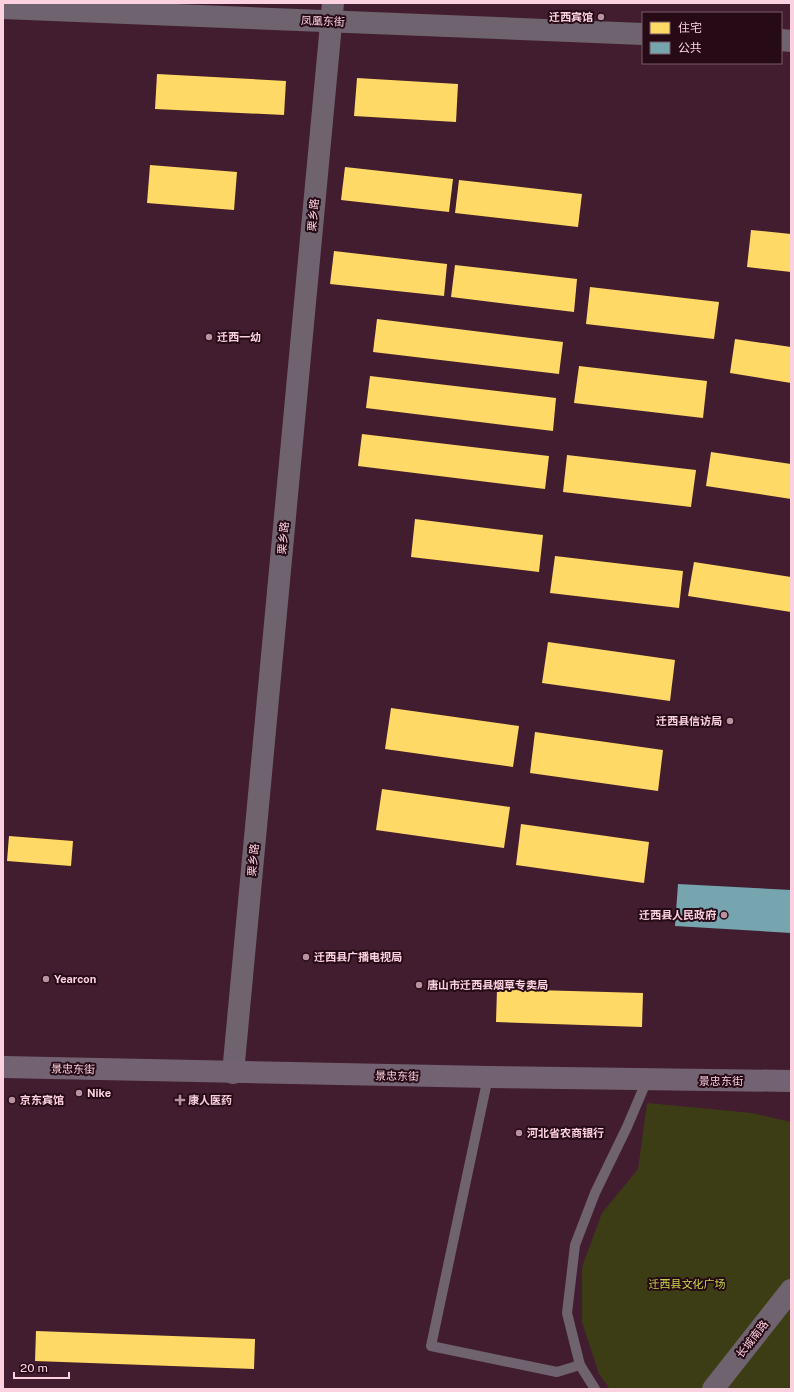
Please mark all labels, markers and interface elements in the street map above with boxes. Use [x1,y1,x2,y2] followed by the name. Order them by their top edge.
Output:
[549,11,593,23] place label: 迁西宾馆
[596,12,606,22] marker: 迁西宾馆
[642,12,782,64] legend
[301,14,345,28] street label: 凤凰东街
[678,21,702,35] text: 住宅
[678,41,702,55] text: 公共
[306,198,320,232] street label: 栗乡路
[217,331,261,343] place label: 迁西一幼
[204,332,214,342] marker: 迁西一幼
[276,521,290,555] street label: 栗乡路
[656,715,722,727] place label: 迁西县信访局
[725,716,735,726] marker: 迁西县信访局
[246,843,260,877] street label: 栗乡路
[639,909,716,921] place label: 迁西县人民政府
[719,910,729,920] marker: 迁西县人民政府
[314,951,402,963] place label: 迁西县广播电视局
[301,952,311,962] marker: 迁西县广播电视局
[54,973,96,985] place label: Yearcon
[41,974,51,984] marker: Yearcon
[427,979,548,991] place label: 唐山市迁西县烟草专卖局
[414,980,424,990] marker: 唐山市迁西县烟草专卖局
[51,1063,95,1075] street label: 景忠东街
[375,1070,419,1082] street label: 景忠东街
[699,1075,743,1087] street label: 景忠东街
[87,1087,111,1099] place label: Nike
[74,1088,84,1098] marker: Nike
[20,1094,64,1106] place label: 京东宾馆
[188,1094,232,1106] place label: 康人医药
[7,1095,17,1105] marker: 京东宾馆
[175,1095,185,1105] marker: 康人医药
[527,1127,604,1139] place label: 河北省农商银行
[514,1128,524,1138] marker: 河北省农商银行
[649,1278,726,1290] park label: 迁西县文化广场
[734,1318,770,1360] street label: 长城南路
[14,1354,69,1380] scale bar
[20,1361,48,1375] text: 20 m

